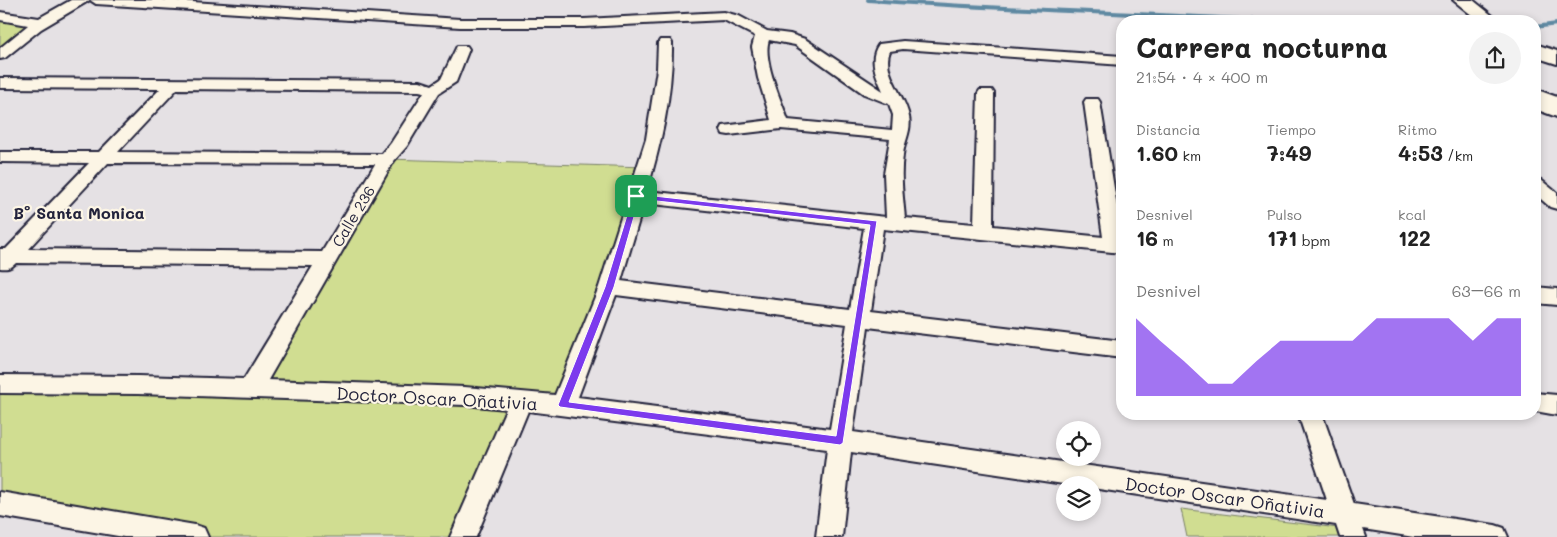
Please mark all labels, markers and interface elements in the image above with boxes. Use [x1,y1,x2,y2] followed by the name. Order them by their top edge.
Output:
[1136,29,1388,65] text: Carrera nocturna
[1469,32,1521,84] button: share
[1136,66,1268,87] text: 21:54 · 4 × 400 m
[1136,120,1201,139] text: Distancia
[1267,120,1316,139] text: Tiempo
[1398,120,1437,139] text: Ritmo
[1136,139,1178,166] text: 1.60
[1267,139,1311,166] text: 7:49
[1398,139,1443,166] text: 4:53
[1178,146,1201,165] text: km
[1443,146,1473,165] text: /km
[615,175,657,217] pin
[327,182,379,250] street label: Calle 236
[622,182,650,210] icon: arrive
[13,202,145,223] district label: B° Santa Monica
[1136,205,1193,224] text: Desnivel
[1267,205,1302,224] text: Pulso
[1398,205,1426,224] text: kcal
[1136,224,1158,251] text: 16
[1267,224,1297,251] text: 171
[1398,224,1431,251] text: 122
[1158,231,1174,250] text: m
[1297,231,1331,250] text: bpm
[1136,280,1201,301] text: Desnivel
[1452,280,1521,301] text: 63–66 m
[336,381,538,415] street label: Doctor Oscar Oñativia
[1056,421,1101,521] map controls
[1056,421,1101,466] button: locate
[1123,471,1327,523] street label: Doctor Oscar Oñativia
[1056,476,1101,521] button: layers

